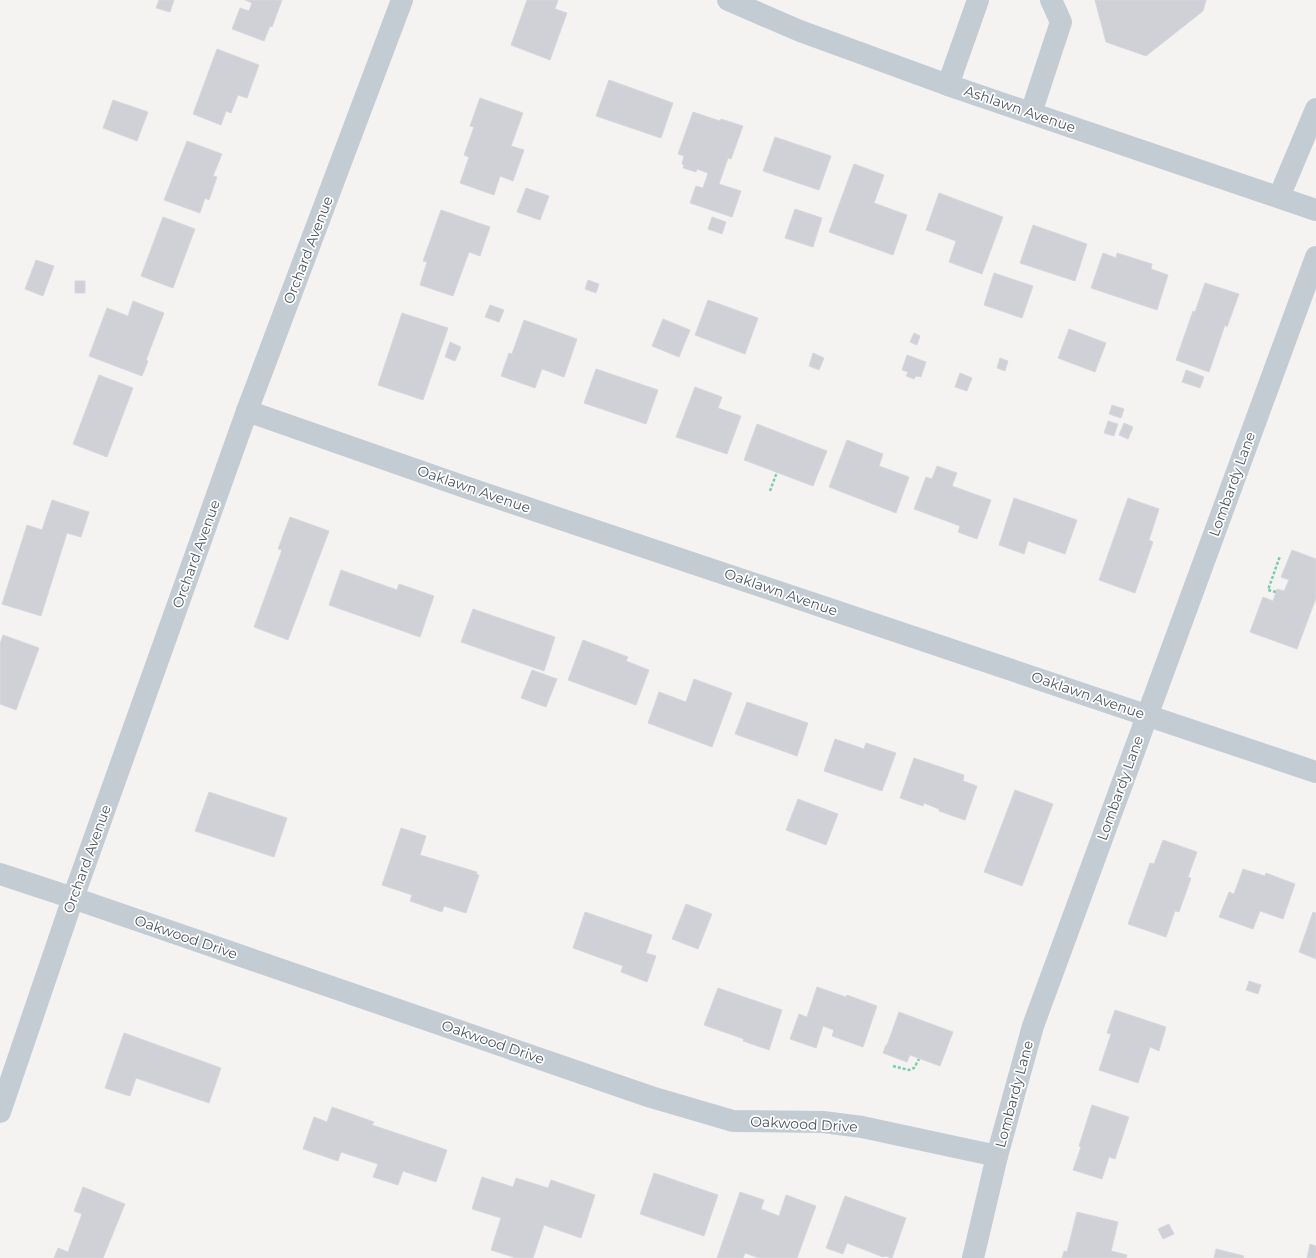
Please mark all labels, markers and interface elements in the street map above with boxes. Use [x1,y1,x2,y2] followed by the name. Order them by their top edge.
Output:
[962,82,1078,136] street label: Ashlawn Avenue
[279,194,337,306] street label: Orchard Avenue
[1205,429,1259,539] street label: Lombardy Lane
[415,461,533,517] street label: Oaklawn Avenue
[168,497,224,611] street label: Orchard Avenue
[722,564,840,620] street label: Oaklawn Avenue
[1029,667,1147,723] street label: Oaklawn Avenue
[1093,733,1147,843] street label: Lombardy Lane
[59,802,115,916] street label: Orchard Avenue
[132,911,240,963] street label: Oakwood Drive
[439,1016,547,1068] street label: Oakwood Drive
[991,1039,1037,1149] street label: Lombardy Lane
[750,1112,858,1136] street label: Oakwood Drive

